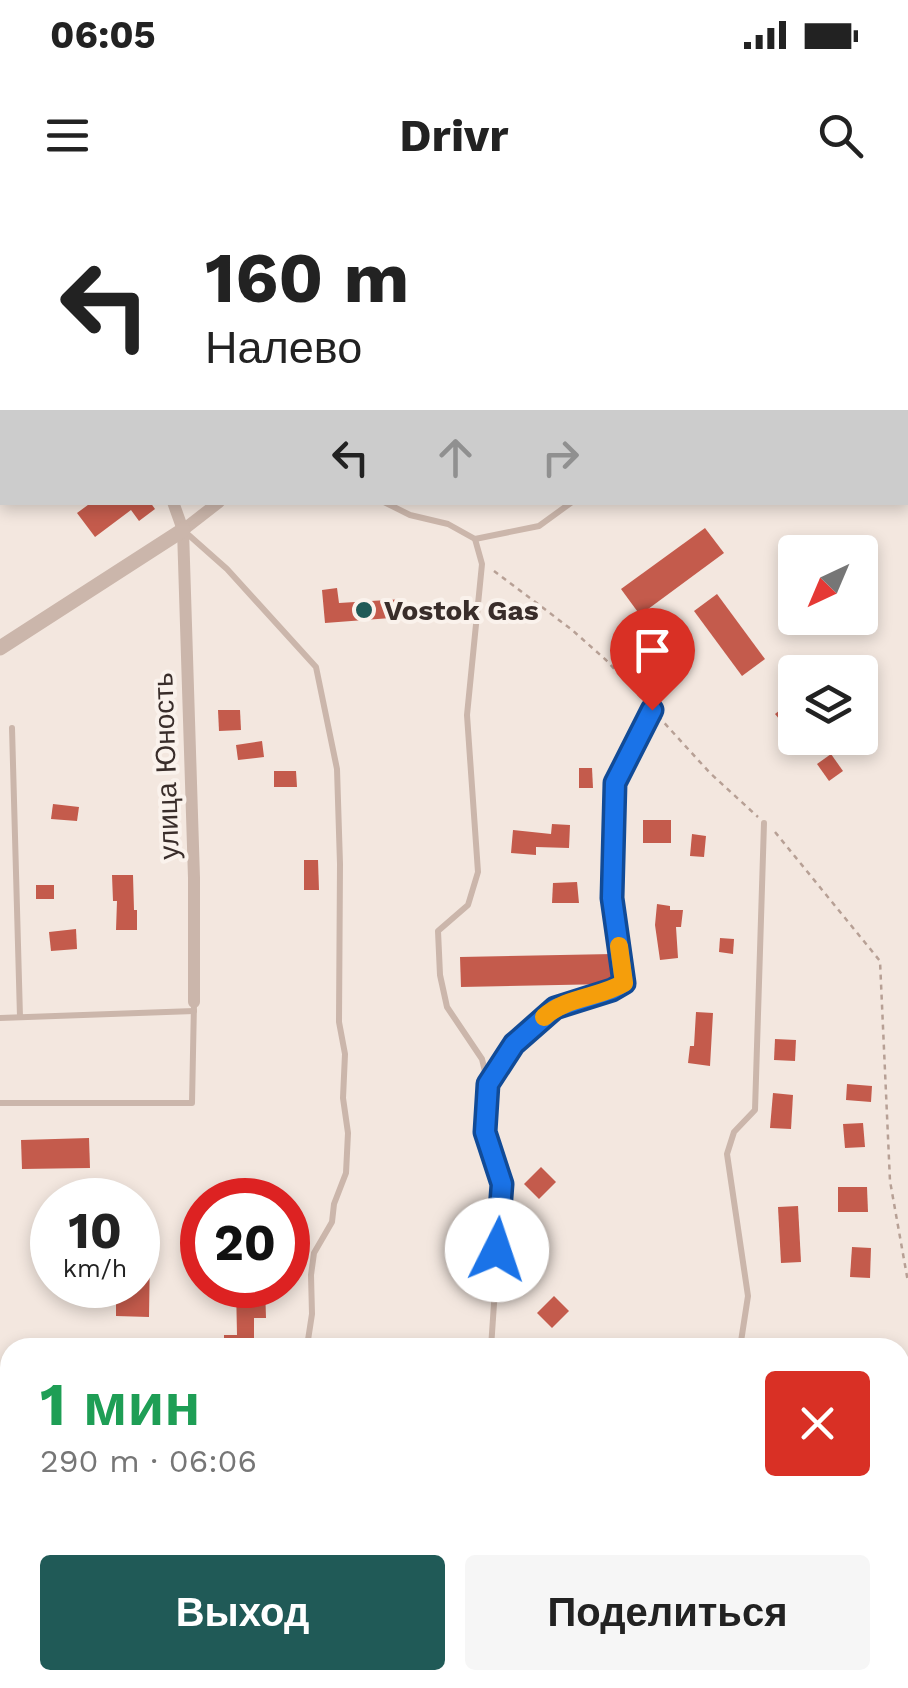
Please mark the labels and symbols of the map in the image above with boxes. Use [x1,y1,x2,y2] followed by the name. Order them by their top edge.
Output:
[778,535,878,635] north arrow
[384,594,539,627] place label: Vostok Gas
[353,599,375,621] marker: Vostok Gas
[610,608,695,711] pin
[146,672,186,860] street label: улица Юность
[180,1178,310,1308] speed limit sign: 20
[445,1198,549,1302] position arrow

